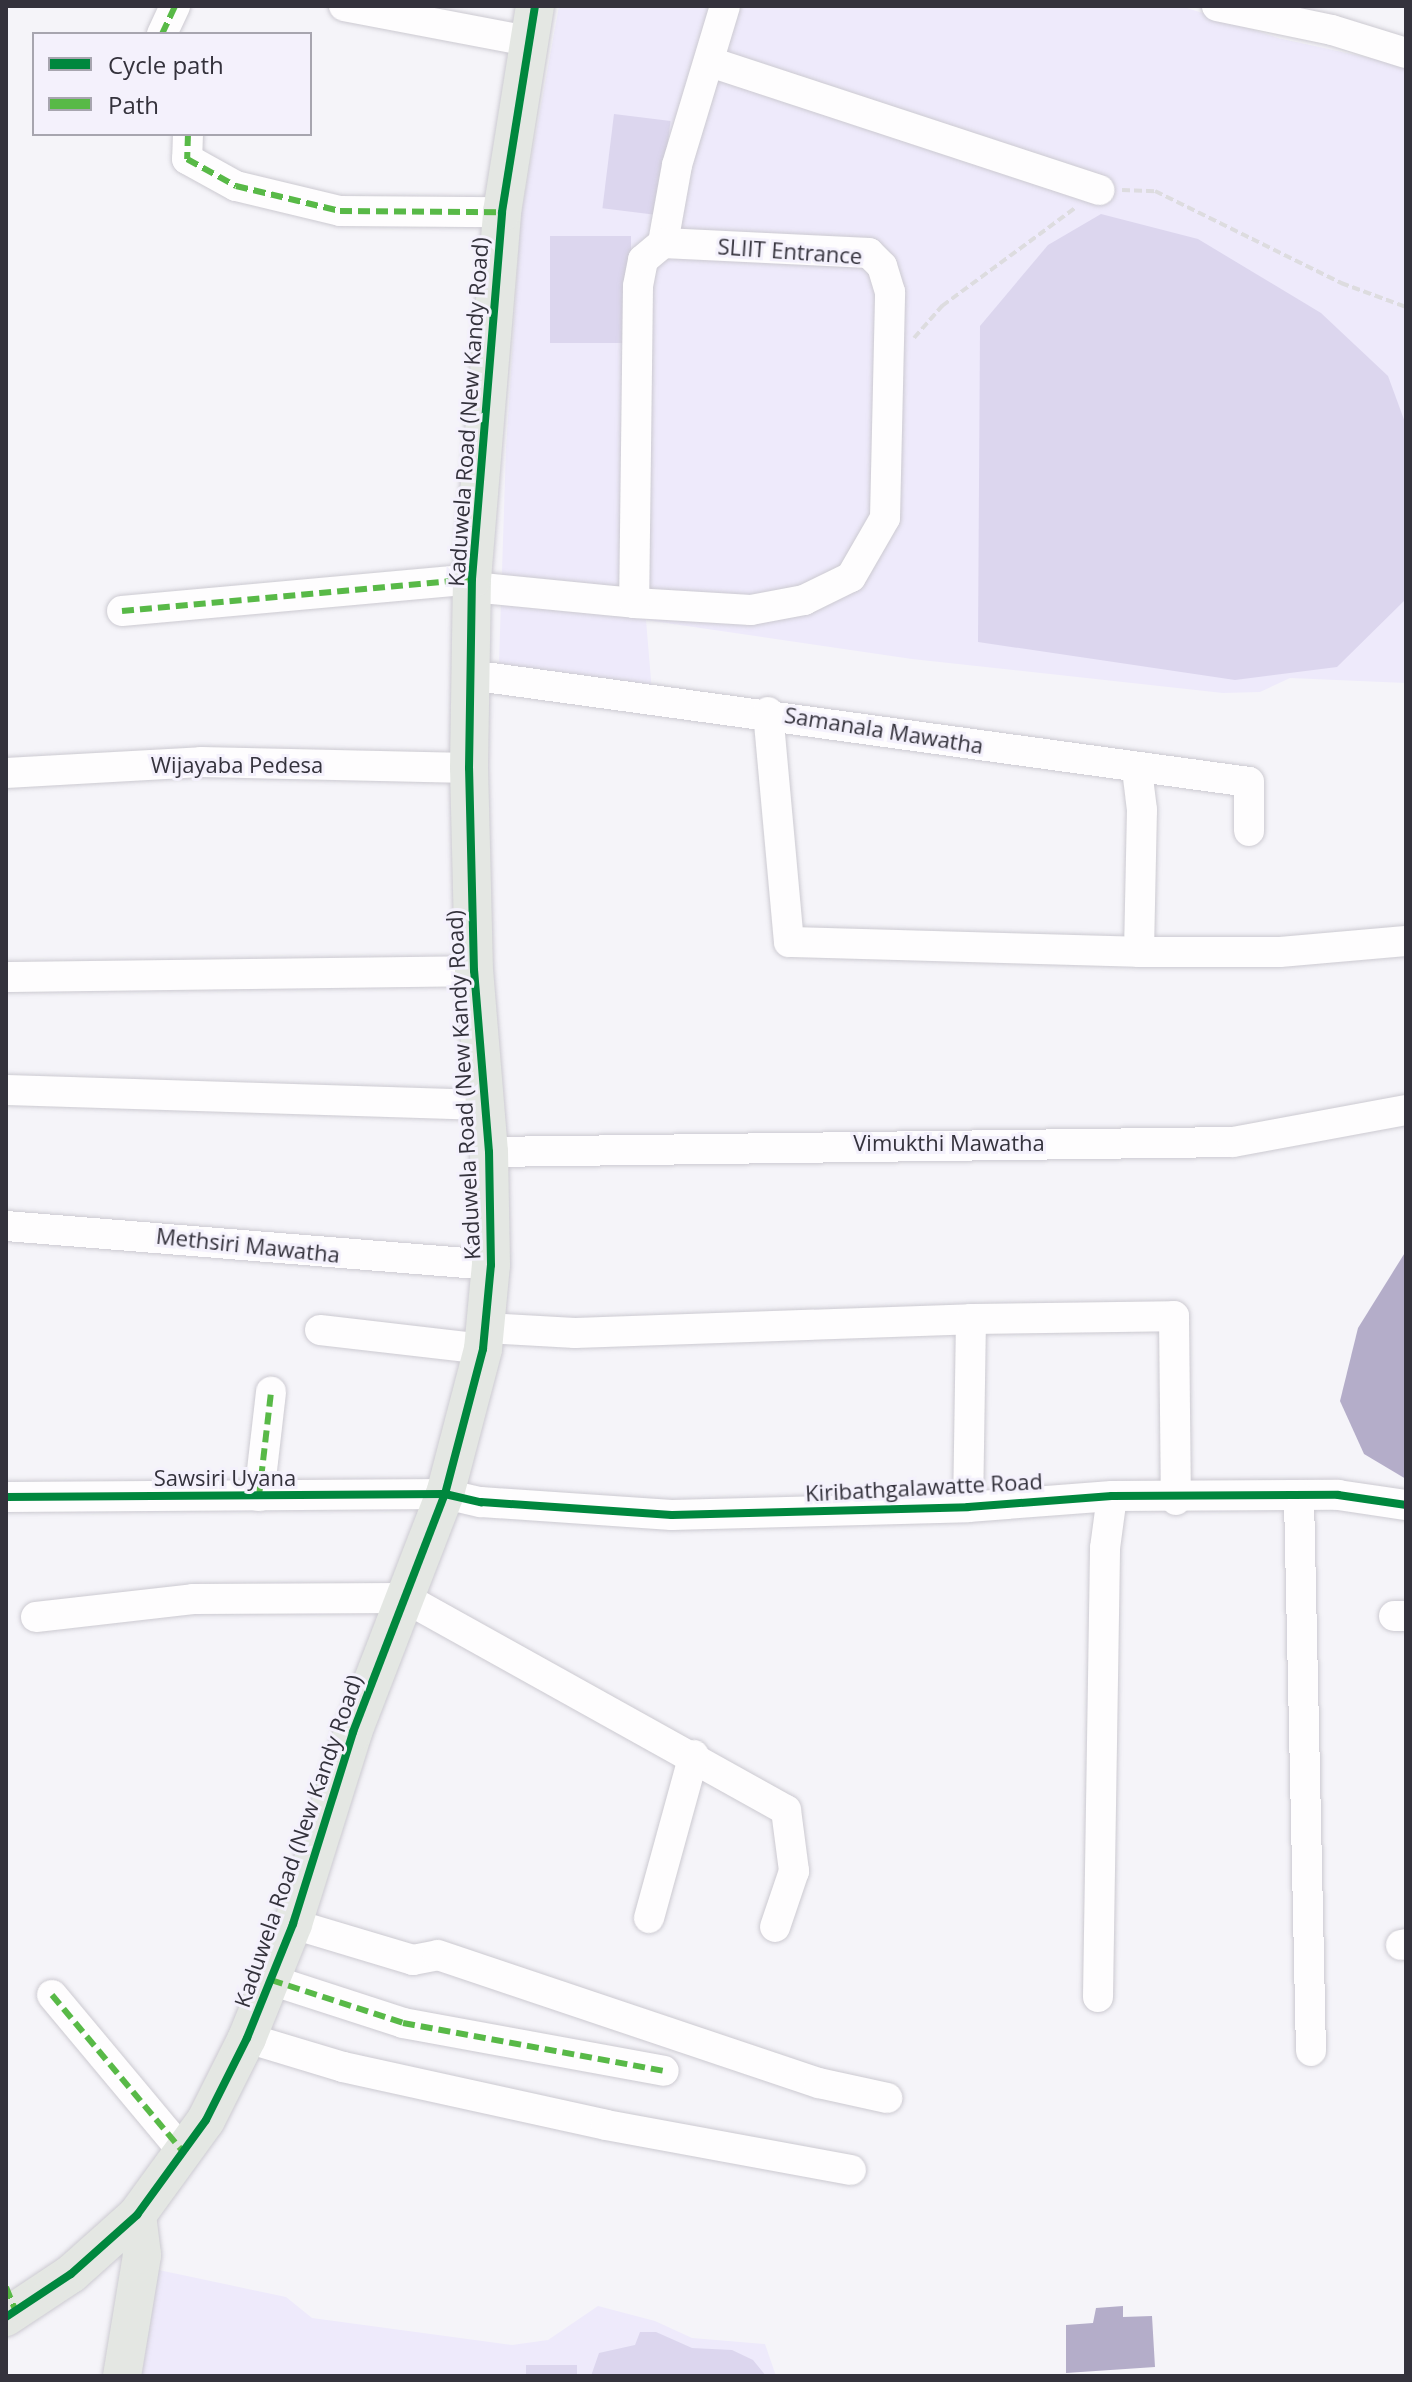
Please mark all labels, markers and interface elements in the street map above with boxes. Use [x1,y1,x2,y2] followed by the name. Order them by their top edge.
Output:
[32,32,312,136] legend
[108,48,224,81] text: Cycle path
[108,88,159,121] text: Path
[717,233,863,269] street label: SLIIT Entrance
[443,236,493,588] street label: Kaduwela Road (New Kandy Road)
[783,701,985,759] street label: Samanala Mawatha
[151,752,323,778] street label: Wijayaba Pedesa
[441,909,485,1261] street label: Kaduwela Road (New Kandy Road)
[853,1130,1045,1156] street label: Vimukthi Mawatha
[155,1222,341,1268] street label: Methsiri Mawatha
[154,1465,296,1491] street label: Sawsiri Uyana
[804,1468,1044,1506] street label: Kiribathgalawatte Road
[228,1671,368,2011] street label: Kaduwela Road (New Kandy Road)

